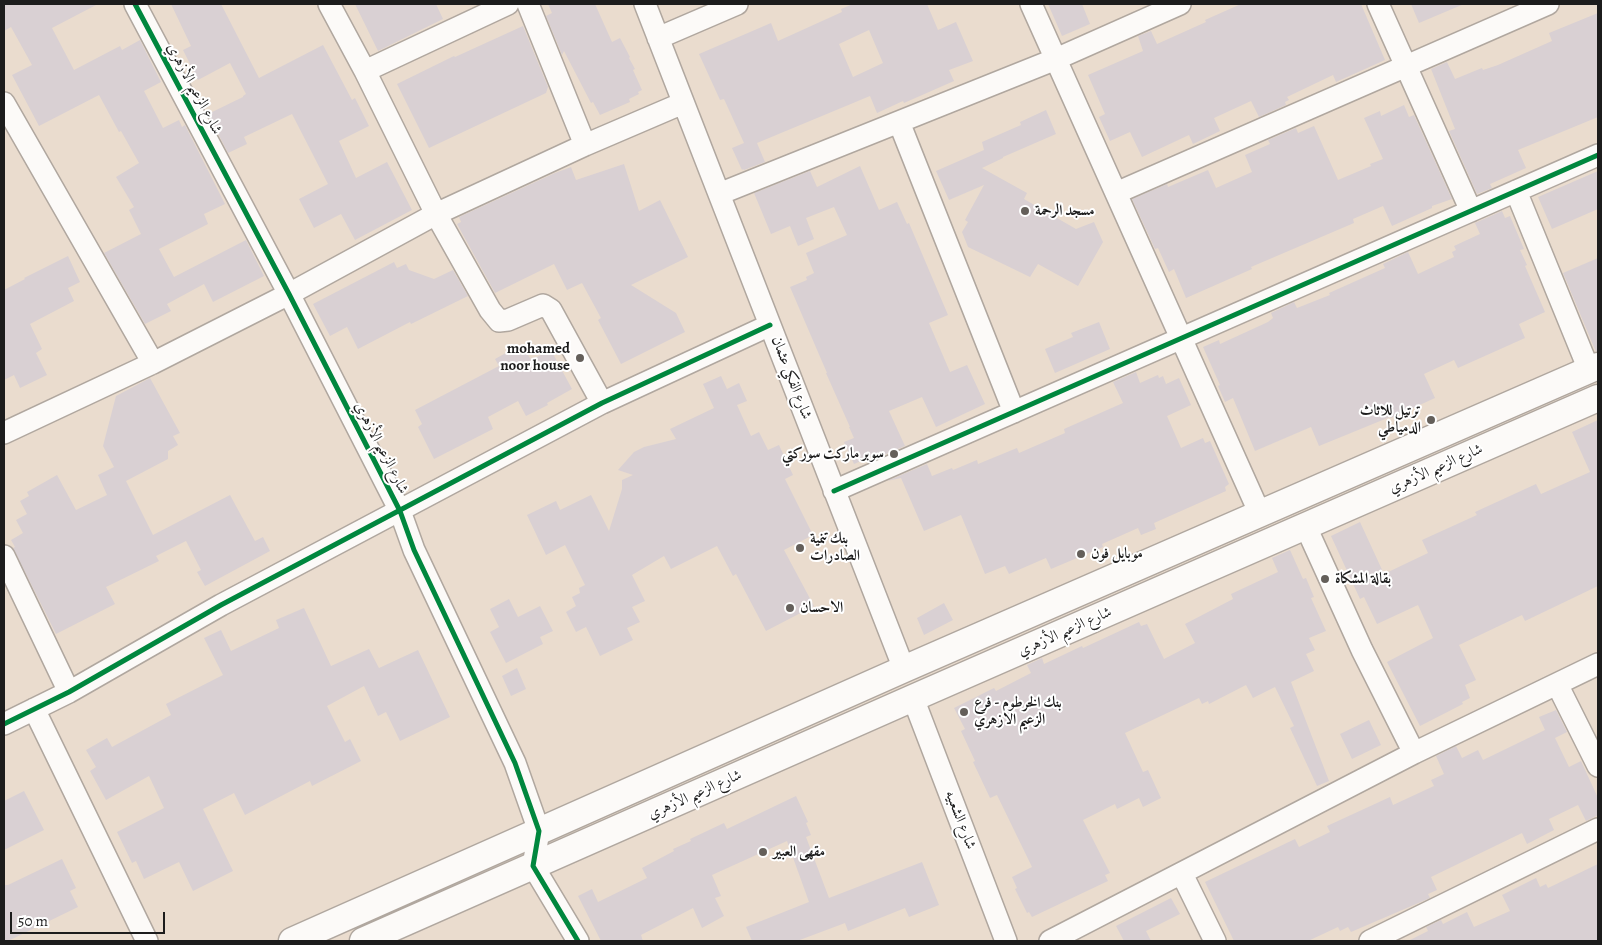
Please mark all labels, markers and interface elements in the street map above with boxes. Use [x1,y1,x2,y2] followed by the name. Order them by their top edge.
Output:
[162,40,226,138] street label: شارع الزعيم الأزهري
[1035,202,1095,220] place label: مسجد الرحمة
[1019,205,1031,217] marker: مسجد الرحمة
[767,334,815,422] street label: شارع الفكي عثمان
[500,340,570,375] place label: mohamed noor house
[574,352,586,364] marker: mohamed noor house
[350,399,412,497] street label: شارع الزعيم الأزهري
[1360,402,1421,437] place label: ترتيل للاثاث الدمياطي
[1425,414,1437,426] marker: ترتيل للاثاث الدمياطي
[1386,440,1486,498] street label: شارع الزعيم الأزهري
[782,445,884,463] place label: سوبر ماركت سوركتي
[888,448,900,460] marker: سوبر ماركت سوركتي
[810,530,860,565] place label: بنك تنمية الصادرات
[794,542,806,554] marker: بنك تنمية الصادرات
[1091,545,1143,563] place label: موبايل فون
[1075,548,1087,560] marker: موبايل فون
[1335,570,1391,588] place label: بقالة المشكاة
[1319,573,1331,585] marker: بقالة المشكاة
[800,599,843,617] place label: الاحسان
[784,602,796,614] marker: الاحسان
[1015,603,1115,661] street label: شارع الزعيم الأزهري
[974,694,1062,729] place label: بنك الخرطوم - فرع الزعيم الازهري
[958,706,970,718] marker: بنك الخرطوم - فرع الزعيم الازهري
[645,766,745,824] street label: شارع الزعيم الأزهري
[941,788,979,852] street label: شارع الشعبيه
[773,843,825,861] place label: مقهى العبير
[757,846,769,858] marker: مقهى العبير
[12,902,168,934] scale bar
[18,911,48,931] text: 50 m

